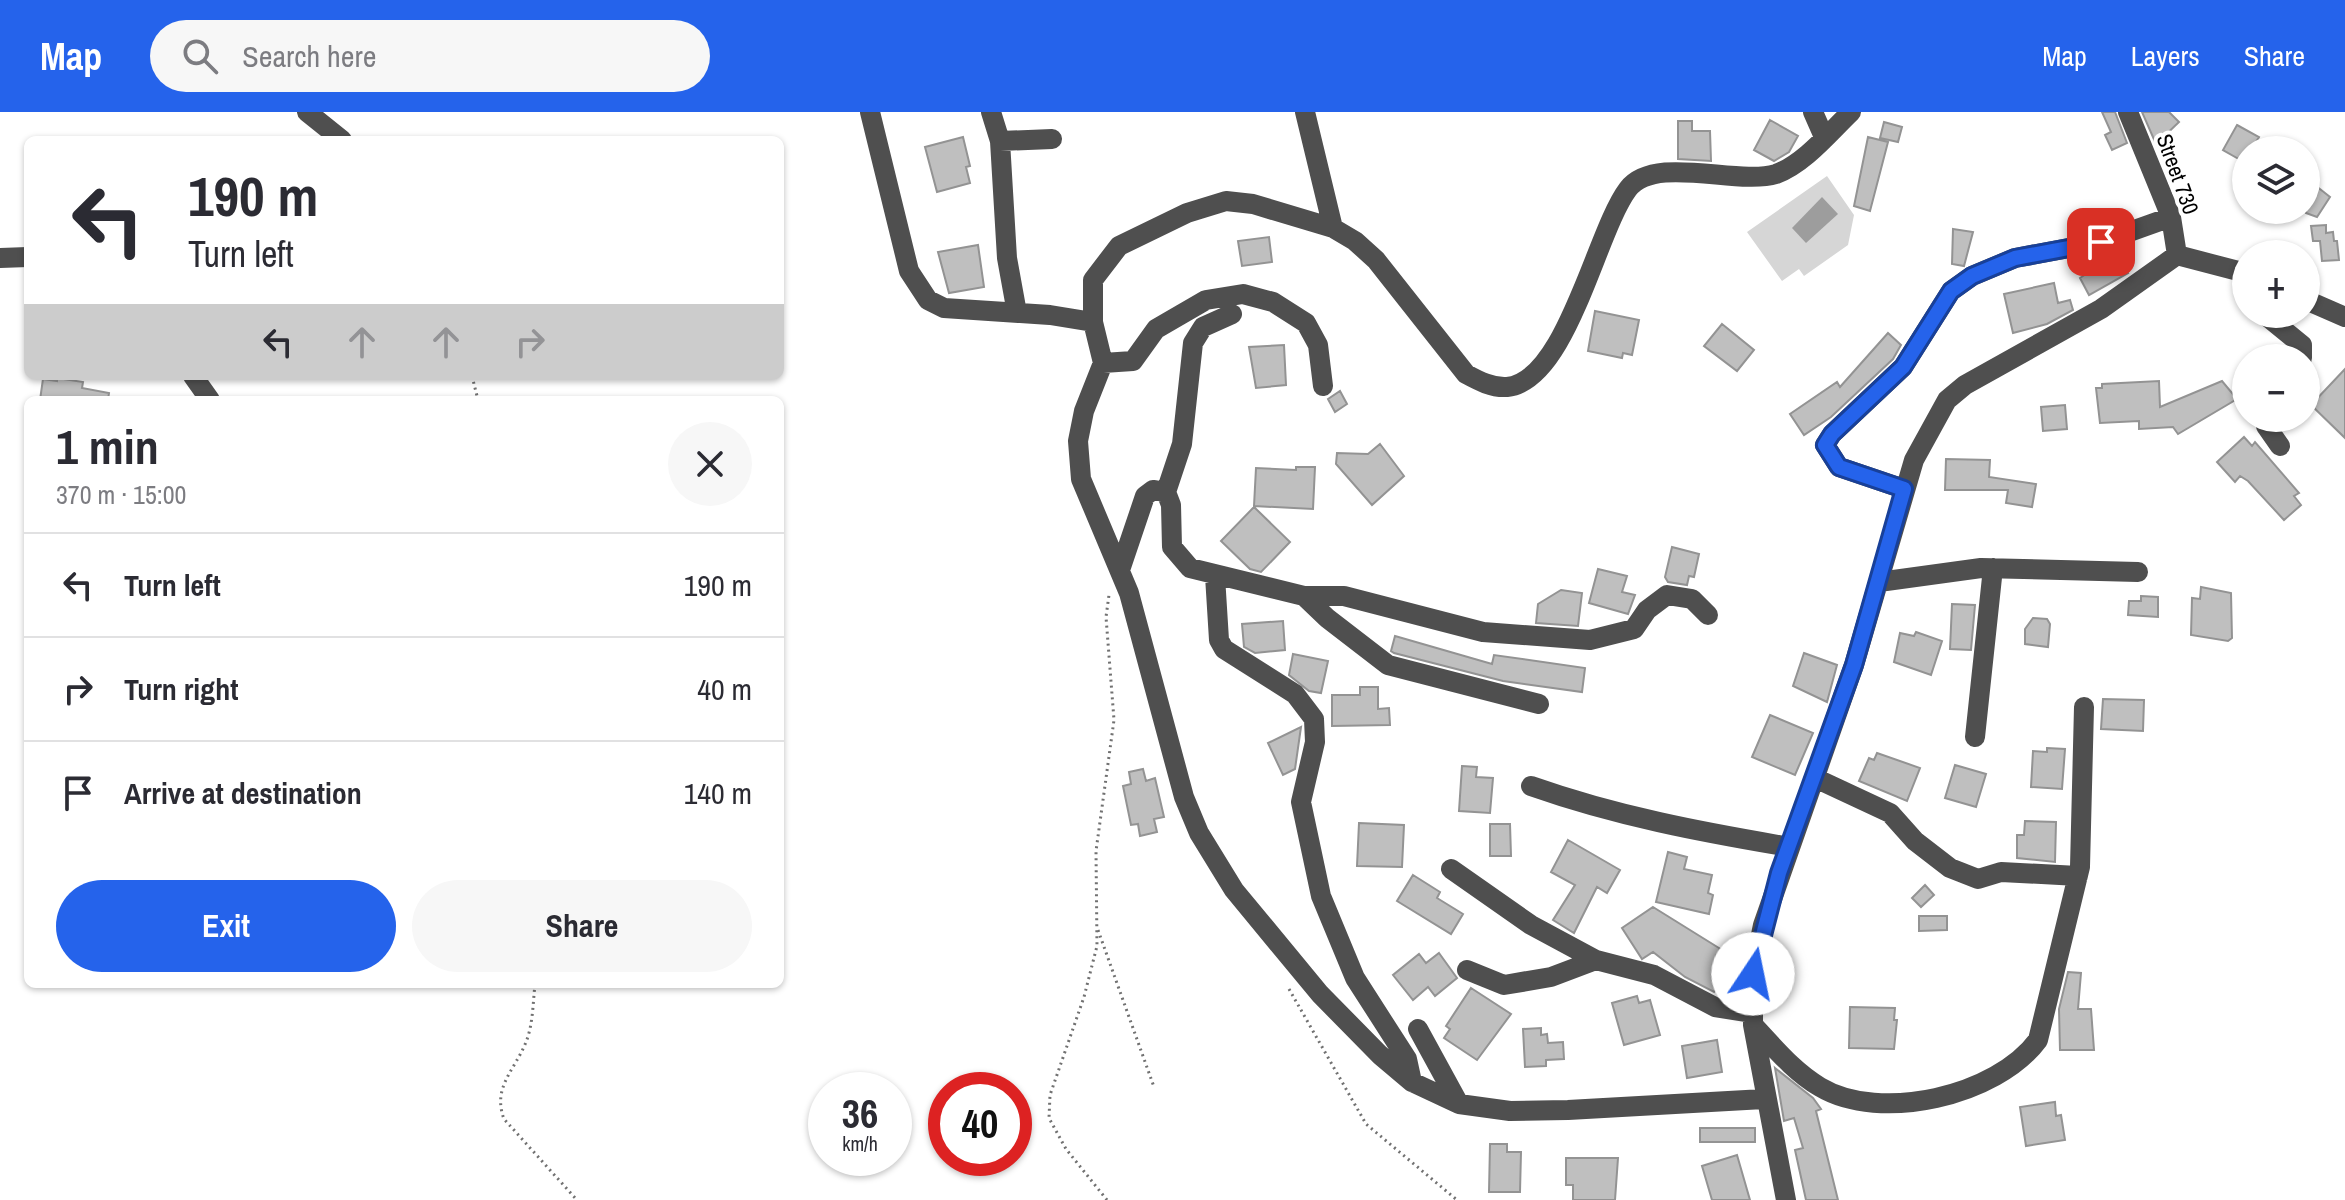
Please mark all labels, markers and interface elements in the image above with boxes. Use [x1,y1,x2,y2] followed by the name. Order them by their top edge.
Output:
[150,20,710,92] search box
[40,31,102,82] text: Map
[178,34,222,78] icon: search
[242,36,376,76] text: Search here
[2042,37,2087,75] text: Map
[2131,37,2200,75] text: Layers
[2244,37,2305,75] text: Share
[2150,130,2206,218] street label: Street 730
[2232,136,2320,432] map controls
[2232,136,2320,224] button: layers
[188,158,318,233] text: 190 m
[56,168,160,272] icon: left
[2067,208,2135,276] pin
[2079,220,2123,264] icon: arrive
[188,230,294,278] text: Turn left
[2232,240,2320,328] button: +
[256,320,300,364] icon: left
[340,320,384,364] icon: ahead
[424,320,468,364] icon: ahead
[508,320,552,364] icon: right
[2232,344,2320,432] button: −
[56,414,159,479] text: 1 min
[668,422,752,506] button: close
[56,477,186,512] text: 370 m · 15:00
[56,563,100,607] icon: left
[124,565,221,605] text: Turn left
[684,565,752,605] text: 190 m
[56,667,100,711] icon: right
[124,669,238,709] text: Turn right
[697,669,752,709] text: 40 m
[56,771,100,815] icon: arrive
[124,773,362,813] text: Arrive at destination
[684,773,752,813] text: 140 m
[56,880,396,972] button: Exit
[412,880,752,972] button: Share
[1711,932,1795,1016] position arrow
[928,1072,1032,1176] speed limit sign: 40
[842,1087,878,1140] text: 36
[842,1130,878,1157] text: km/h

